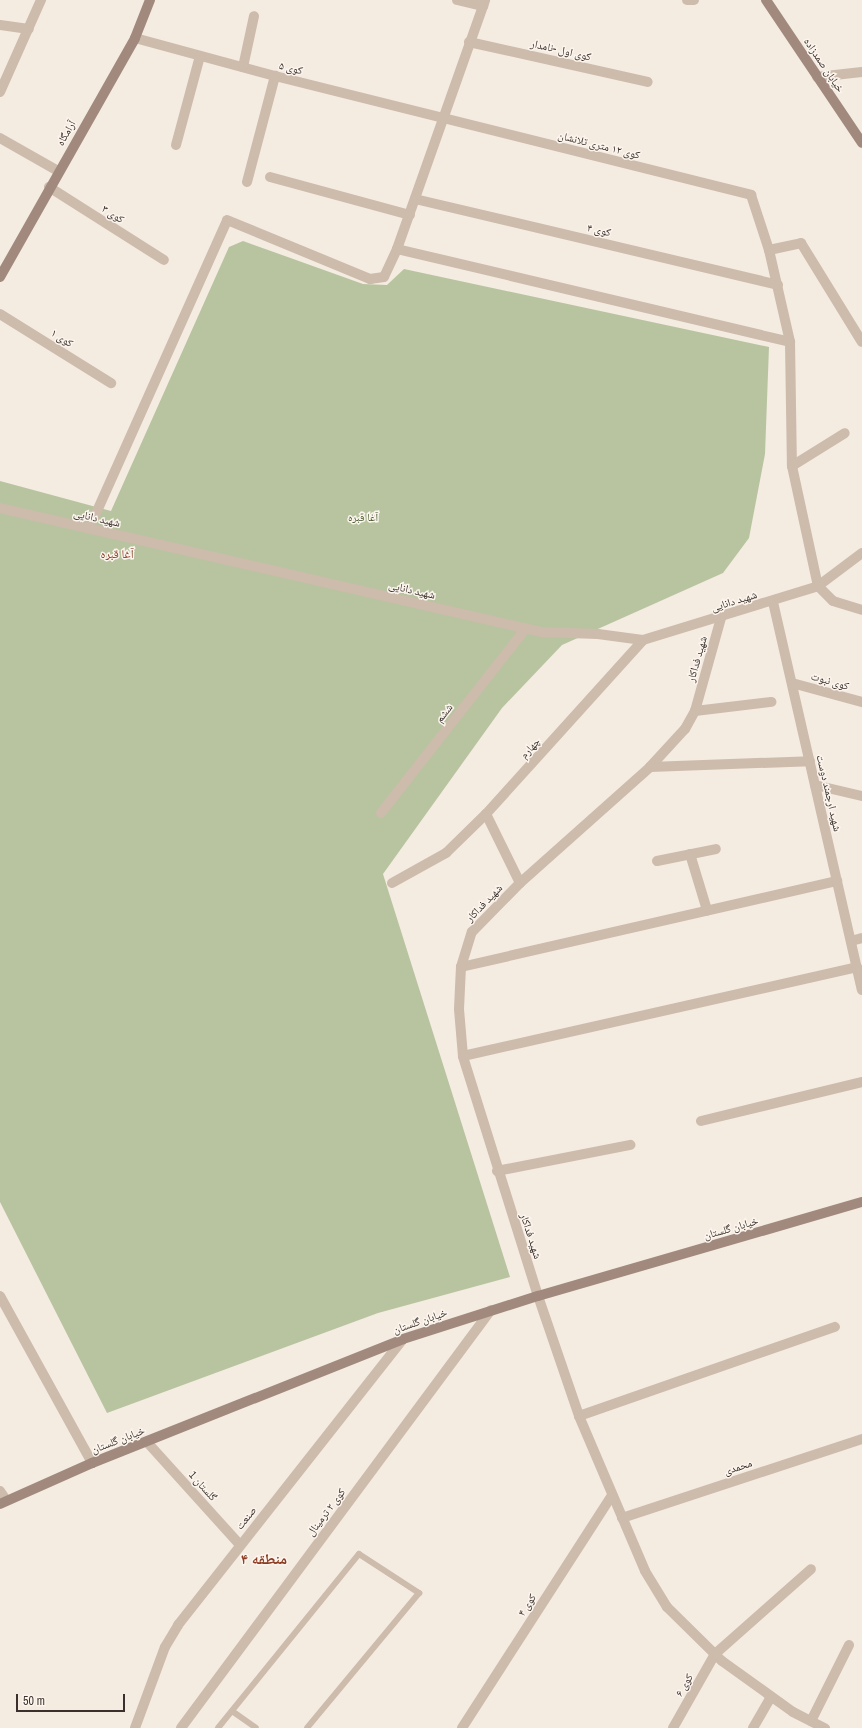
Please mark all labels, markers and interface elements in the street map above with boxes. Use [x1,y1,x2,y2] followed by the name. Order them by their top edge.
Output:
[801,35,847,95] street label: خیابان صمدزاده
[529,37,593,63] street label: کوی اول -نامدار
[278,59,304,77] street label: کوی ۵
[54,118,78,148] street label: آرامگاه
[557,128,641,162] street label: کوی ۱۲ متری تلانشان
[99,202,127,226] street label: کوی ۳
[586,221,612,239] street label: کوی ۴
[48,326,76,350] street label: کوی ۱
[72,506,122,530] street label: شهید دانایی
[348,510,378,524] park label: آغا قبره
[101,548,133,562] district label: آغا قبره
[387,578,437,602] street label: شهید دانایی
[709,588,759,614] street label: شهید دانایی
[684,635,710,683] street label: شهید فداکار
[809,669,851,693] street label: کوی نبوت
[433,701,455,725] street label: ششم
[517,735,543,761] street label: چهارم
[814,753,844,833] street label: شهید ارجمند دوست
[463,881,505,925] street label: شهید فداکار
[517,1212,545,1260] street label: شهید فداکار
[702,1214,760,1242] street label: خیابان گلستان
[391,1306,449,1336] street label: خیابان گلستان
[89,1424,147,1456] street label: خیابان گلستان
[722,1456,754,1478] street label: محمدی
[186,1468,220,1504] street label: گلستان 1
[304,1486,348,1538] street label: کوی ۲ ترمینال
[233,1504,259,1532] street label: صنعت
[241,1550,287,1568] district label: منطقه ۴
[515,1591,539,1619] street label: کوی ۴
[672,1671,696,1699] street label: کوی ۶
[18,1686,127,1712] scale bar
[23,1693,45,1709] text: 50 m

